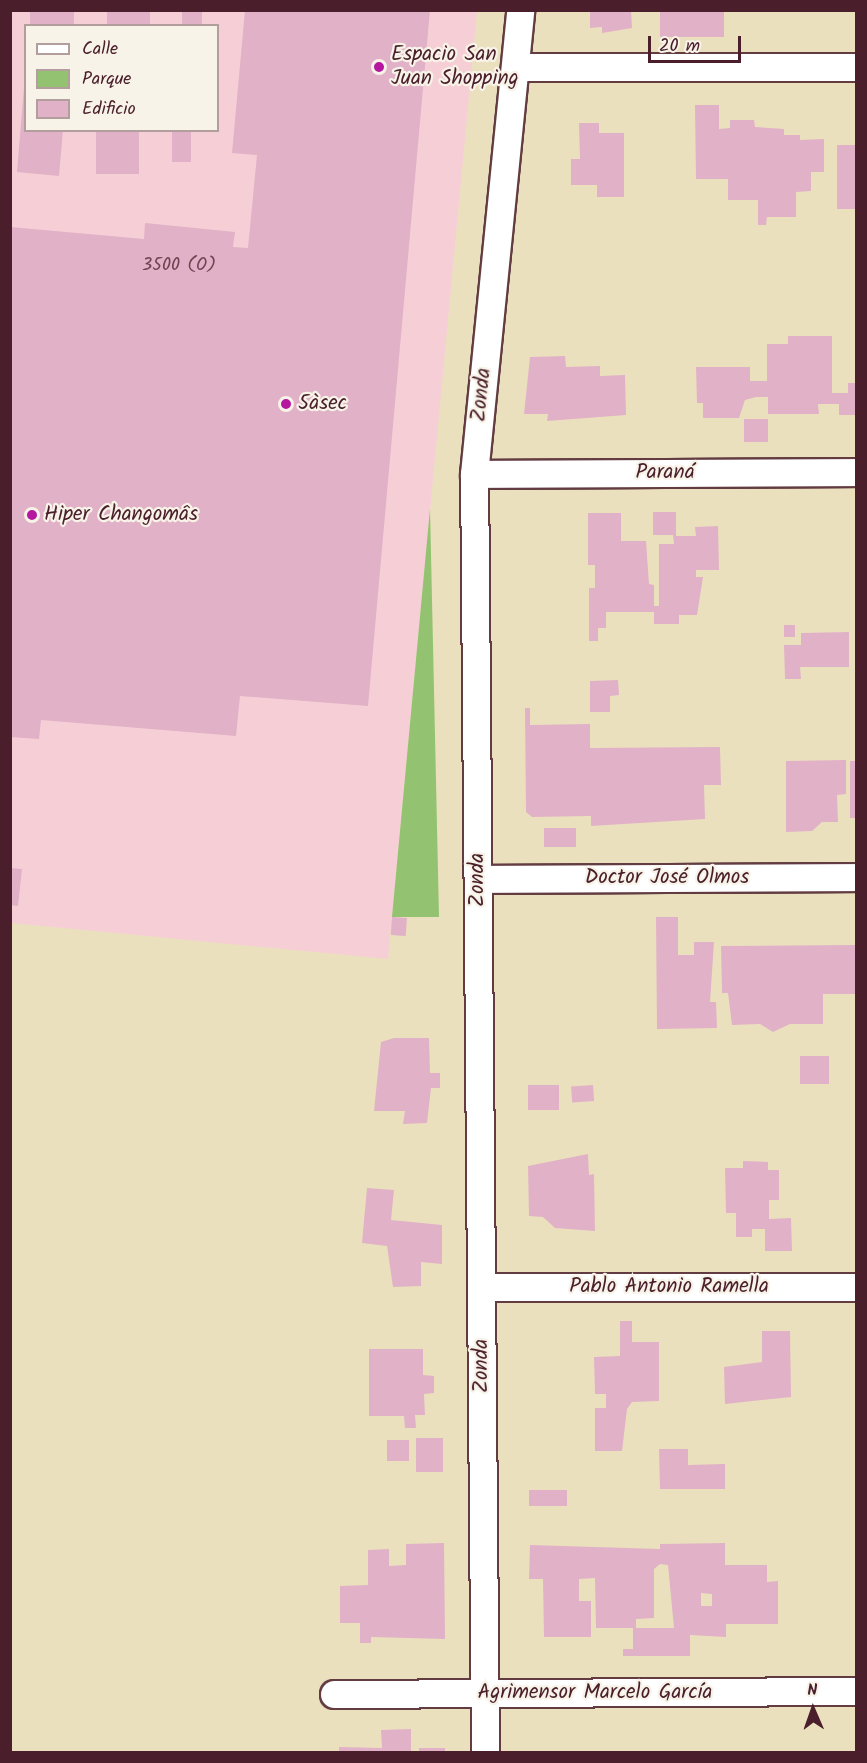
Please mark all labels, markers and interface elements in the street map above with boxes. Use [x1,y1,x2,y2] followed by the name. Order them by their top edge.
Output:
[24,24,219,132] legend
[651,24,744,62] scale bar
[659,32,700,61] text: 20 m
[82,35,118,64] text: Calle
[391,42,519,92] place label: Espacio San Juan Shopping
[372,60,386,74] marker: Espacio San Juan Shopping
[82,65,131,94] text: Parque
[82,95,136,124] text: Edificio
[142,255,216,277] house number: 3500 (O)
[467,367,497,423] street label: Zonda
[298,391,347,417] place label: 5àsec
[279,397,293,411] marker: 5àsec
[635,460,695,486] street label: Paraná
[44,502,198,528] place label: Hiper Changomâs
[25,508,39,522] marker: Hiper Changomâs
[465,853,491,907] street label: Zonda
[585,865,749,891] street label: Doctor José Olmos
[569,1274,769,1300] street label: Pablo Antonio Ramella
[469,1339,495,1393] street label: Zonda
[807,1678,818,1703] text: N
[783,1679,843,1739] north arrow
[478,1680,712,1706] street label: Agrimensor Marcelo García

